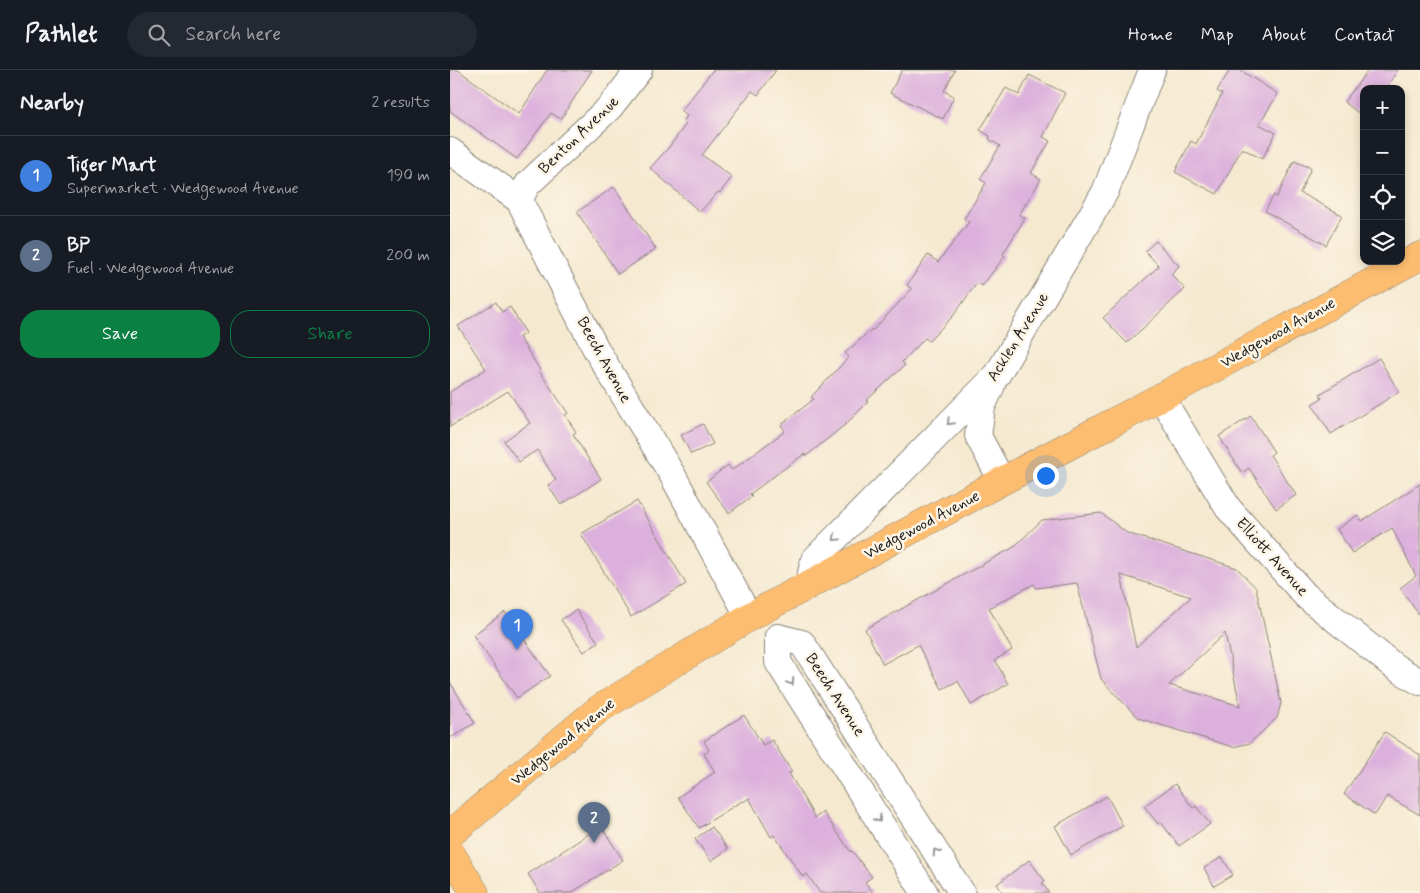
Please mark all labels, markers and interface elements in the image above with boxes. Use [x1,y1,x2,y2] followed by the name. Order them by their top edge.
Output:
[127,12,477,57] search box
[25,19,97,50] text: Pathlet
[145,21,173,49] icon: search
[185,22,281,47] text: Search here
[1128,23,1173,47] text: Home
[1201,23,1234,47] text: Map
[1262,23,1306,47] text: About
[1334,23,1395,47] text: Contact
[1360,85,1405,265] map controls
[1360,85,1405,130] button: +
[20,89,84,117] text: Nearby
[534,91,624,179] street label: Benton Avenue
[372,92,430,113] text: 2 results
[1360,130,1405,175] button: −
[67,153,156,178] text: Tiger Mart
[32,165,40,186] text: 1
[387,165,430,186] text: 190 m
[1360,175,1405,220] button: locate
[67,178,299,199] text: Supermarket · Wedgewood Avenue
[1360,220,1405,265] button: layers
[67,233,90,258] text: BP
[32,245,40,266] text: 2
[386,245,430,266] text: 200 m
[67,258,234,279] text: Fuel · Wedgewood Avenue
[982,288,1054,386] street label: Acklen Avenue
[1217,293,1340,374] street label: Wedgewood Avenue
[20,310,220,358] button: Save
[230,310,430,358] button: Share
[572,313,636,407] street label: Beech Avenue
[947,417,956,426] one-way arrow
[1033,463,1059,489] your location
[860,486,984,565] street label: Wedgewood Avenue
[1231,513,1313,601] street label: Elliott Avenue
[833,532,842,541] one-way arrow
[501,609,533,650] pin: 1
[800,649,870,741] street label: Beech Avenue
[784,677,794,686] one-way arrow
[507,694,620,791] street label: Wedgewood Avenue
[578,802,610,843] pin: 2
[872,813,881,823] one-way arrow
[933,848,942,857] one-way arrow

